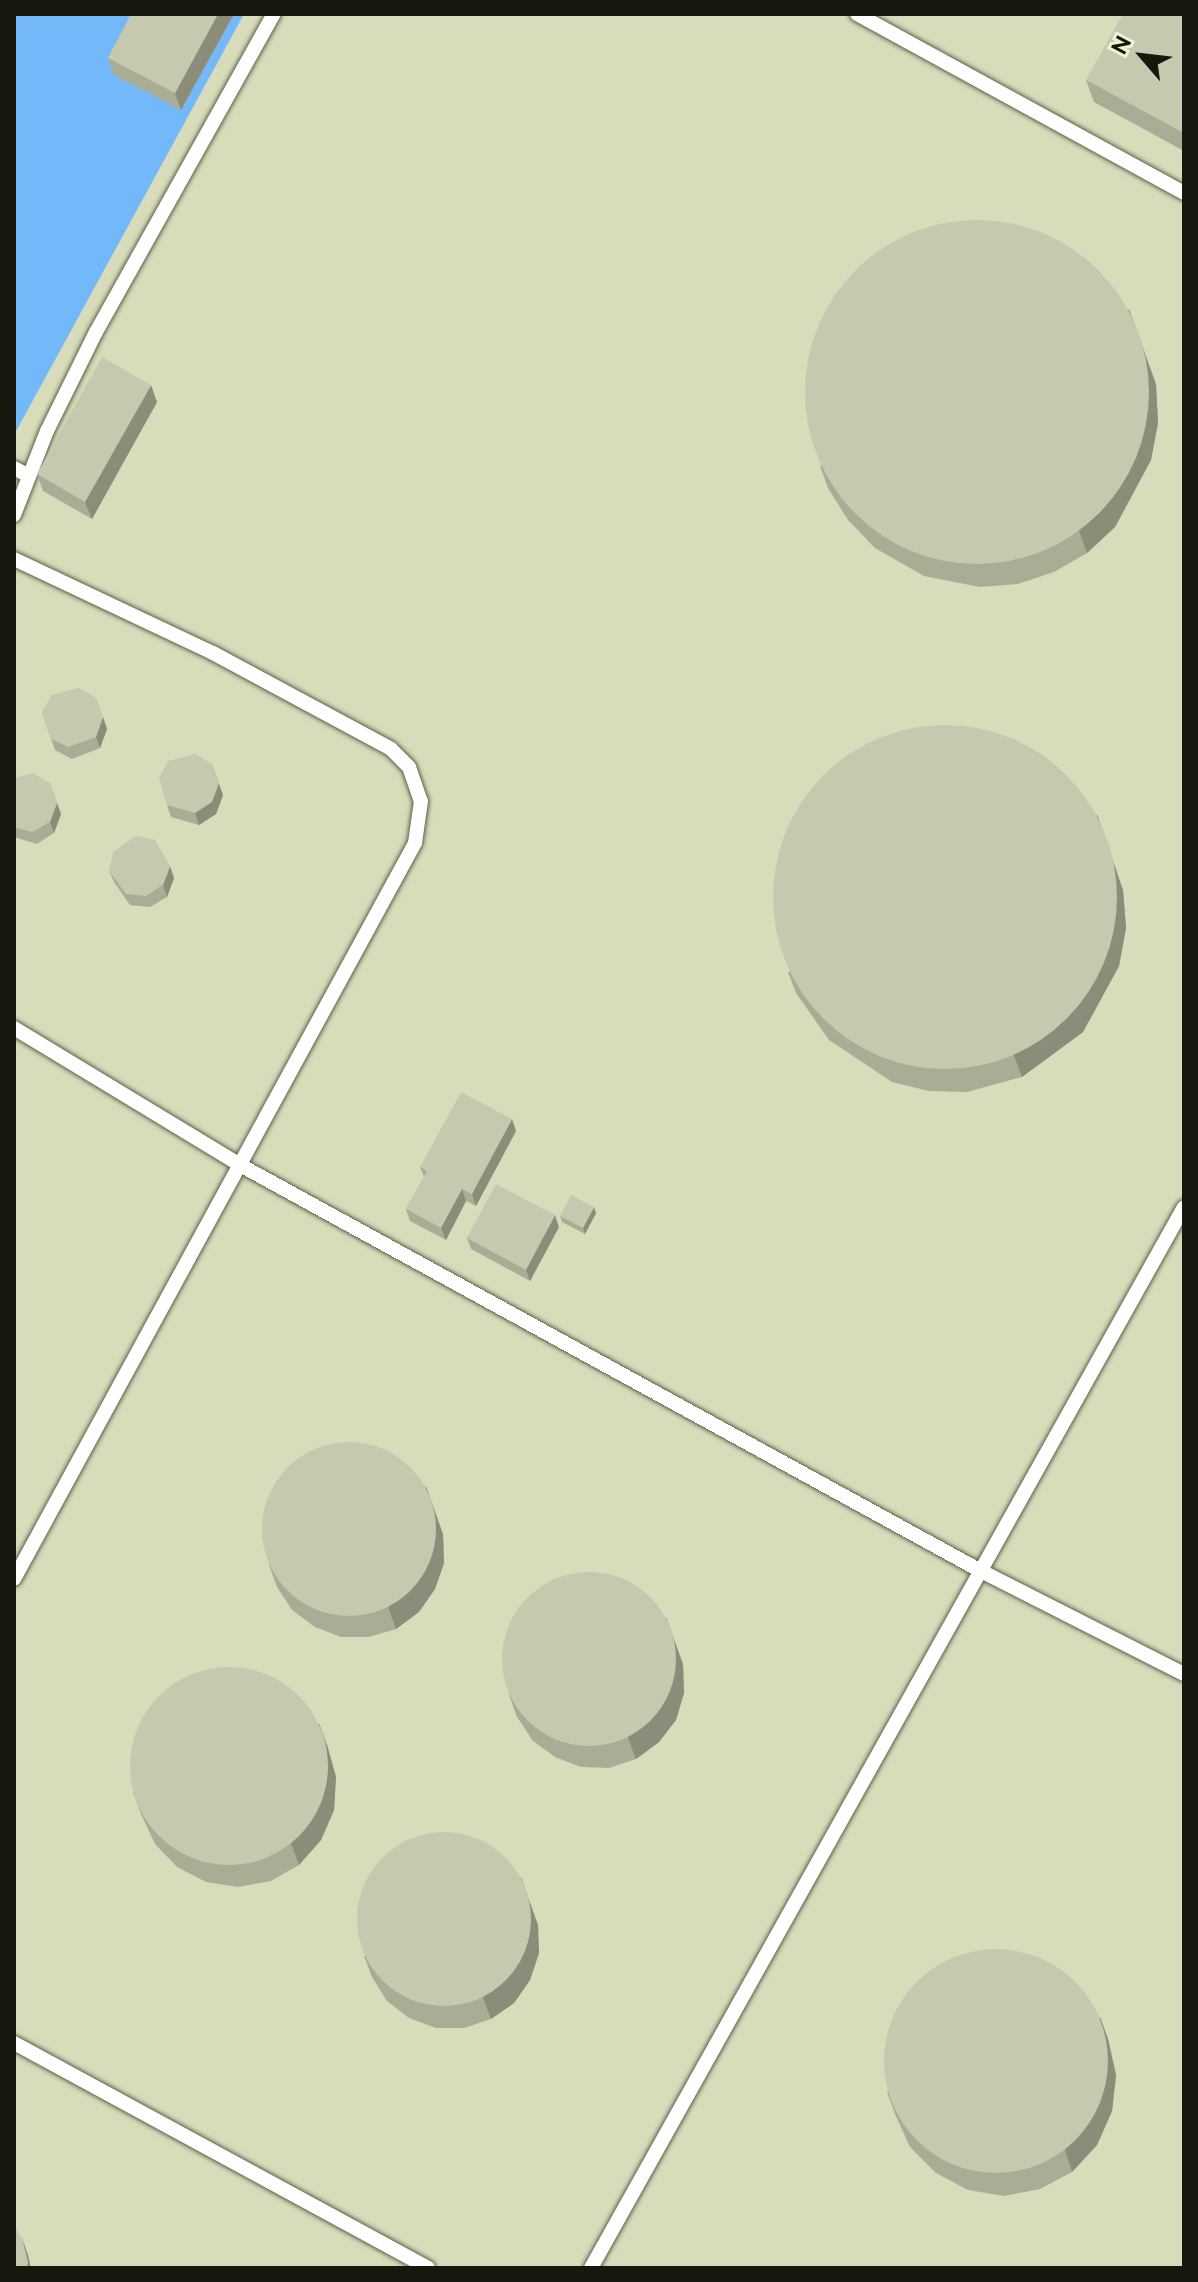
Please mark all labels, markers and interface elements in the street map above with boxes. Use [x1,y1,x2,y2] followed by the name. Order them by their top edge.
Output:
[1102,16,1182,96] north arrow
[1105,31,1136,58] text: N

